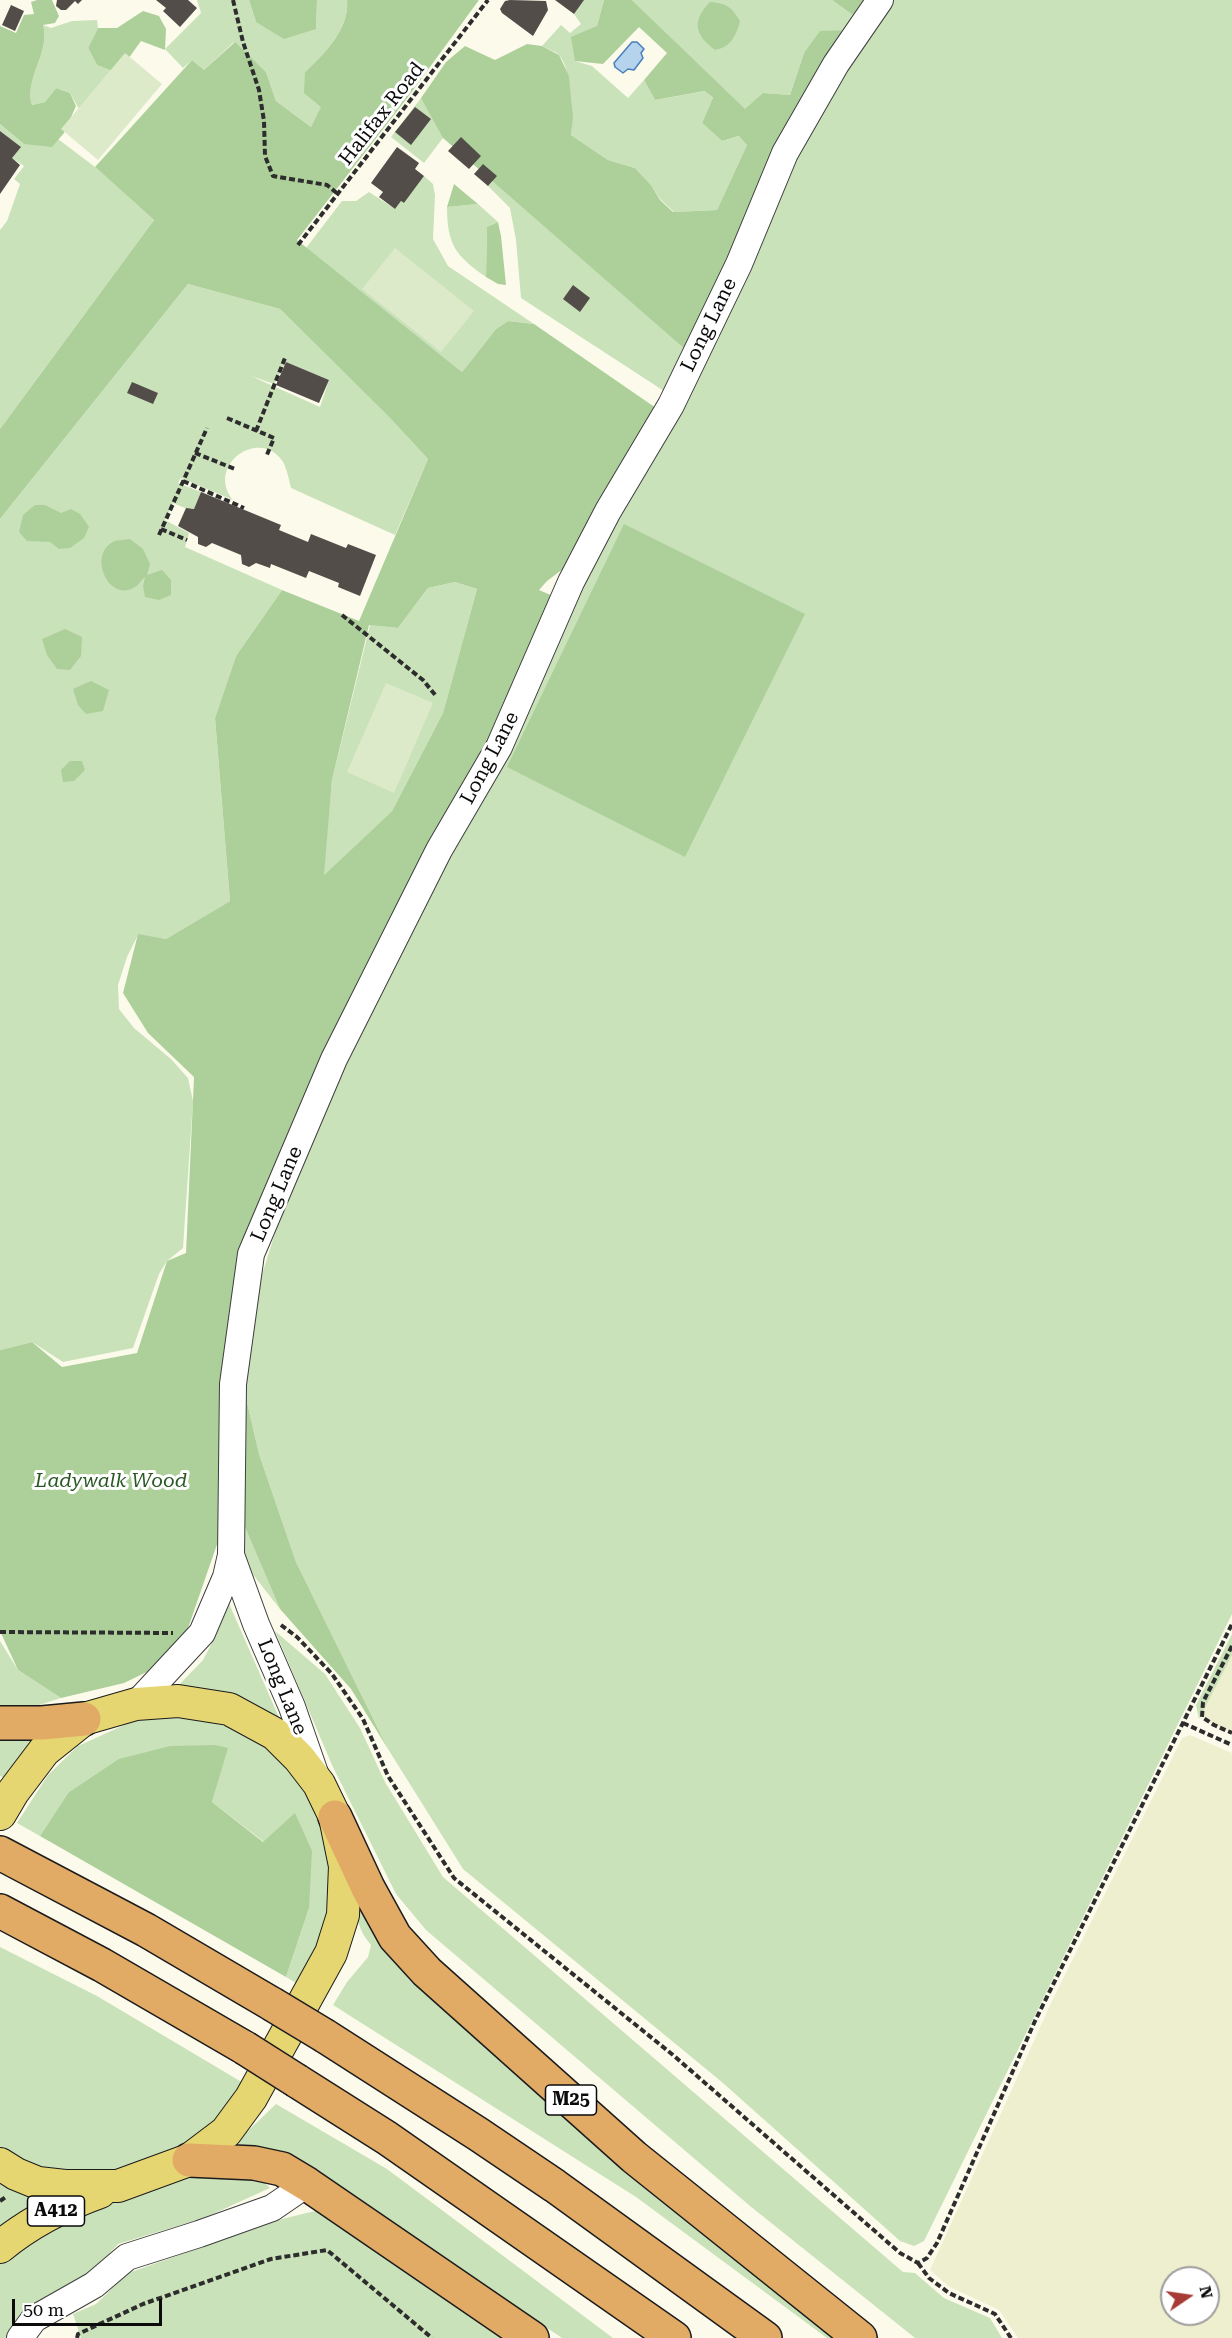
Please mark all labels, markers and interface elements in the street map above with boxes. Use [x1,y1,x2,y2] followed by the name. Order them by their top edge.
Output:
[334,58,430,170] street label: Halifax Road
[676,274,742,376] street label: Long Lane
[456,708,524,808] street label: Long Lane
[246,1143,308,1245] street label: Long Lane
[35,1469,187,1493] park label: Ladywalk Wood
[252,1636,312,1738] street label: Long Lane
[546,2085,596,2115] road number: M25
[28,2196,84,2226] road number: A412
[1160,2266,1220,2326] north arrow
[1195,2284,1217,2300] text: N
[15,2287,165,2325] scale bar
[23,2299,64,2320] text: 50 m

